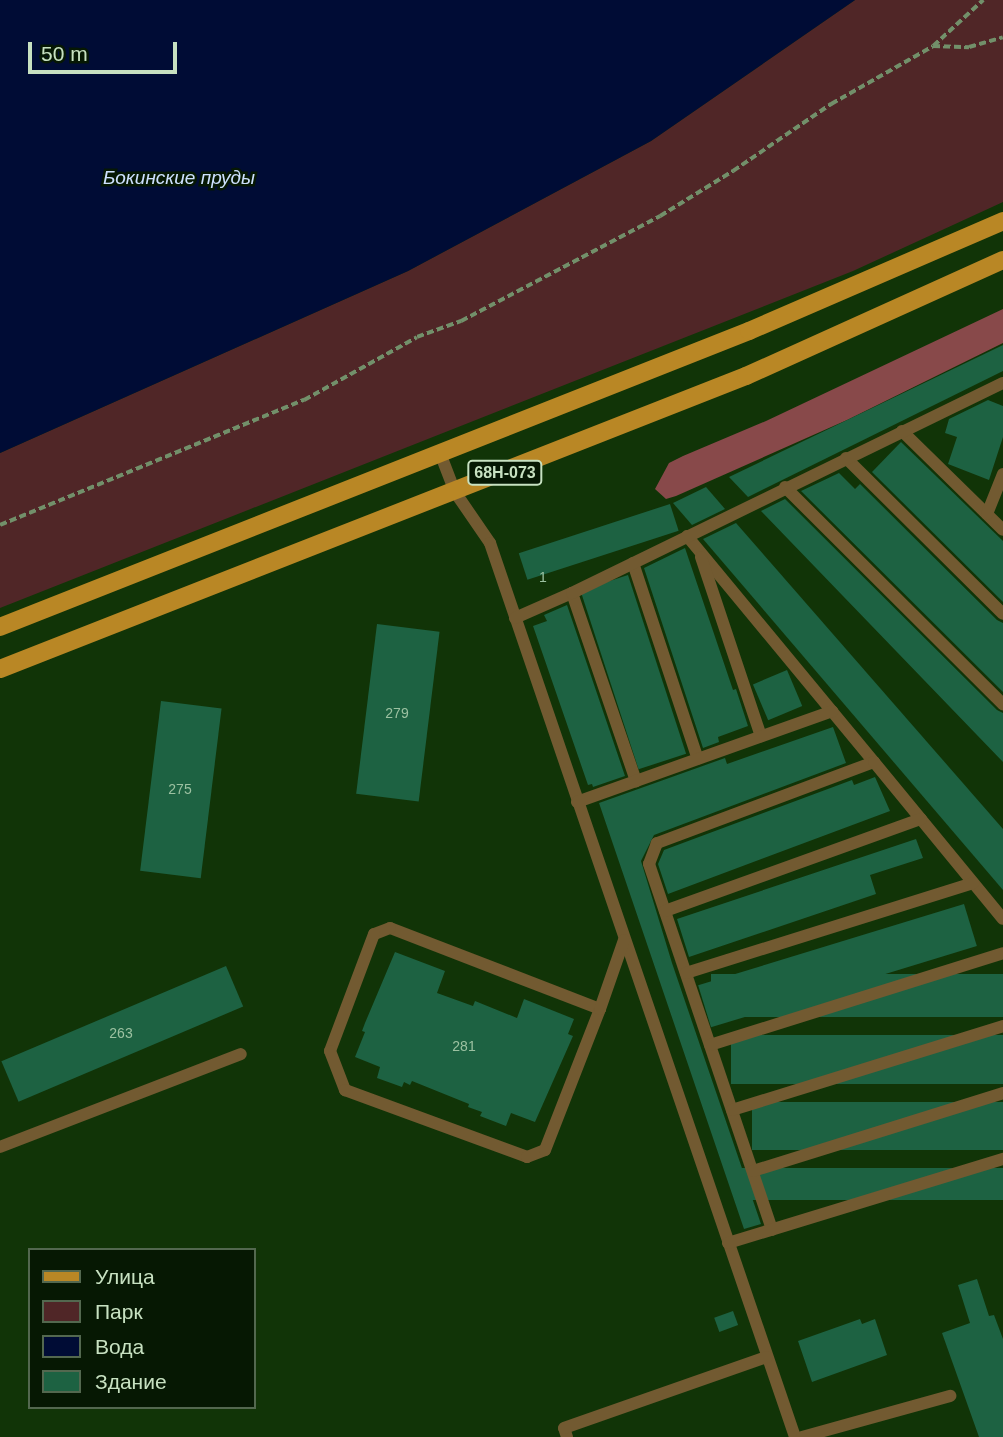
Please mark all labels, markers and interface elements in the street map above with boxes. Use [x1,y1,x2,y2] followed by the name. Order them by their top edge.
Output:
[32,28,180,72] scale bar
[41,42,88,65] text: 50 m
[103,167,255,189] water label: Бокинские пруды
[466,460,544,486] road number: 68Н-073
[539,569,547,585] house number: 1
[385,705,409,721] house number: 279
[168,781,192,797] house number: 275
[109,1025,133,1041] house number: 263
[452,1038,476,1054] house number: 281
[28,1248,256,1409] legend
[95,1265,155,1288] text: Улица
[95,1300,143,1323] text: Парк
[95,1335,144,1358] text: Вода
[95,1370,167,1393] text: Здание

